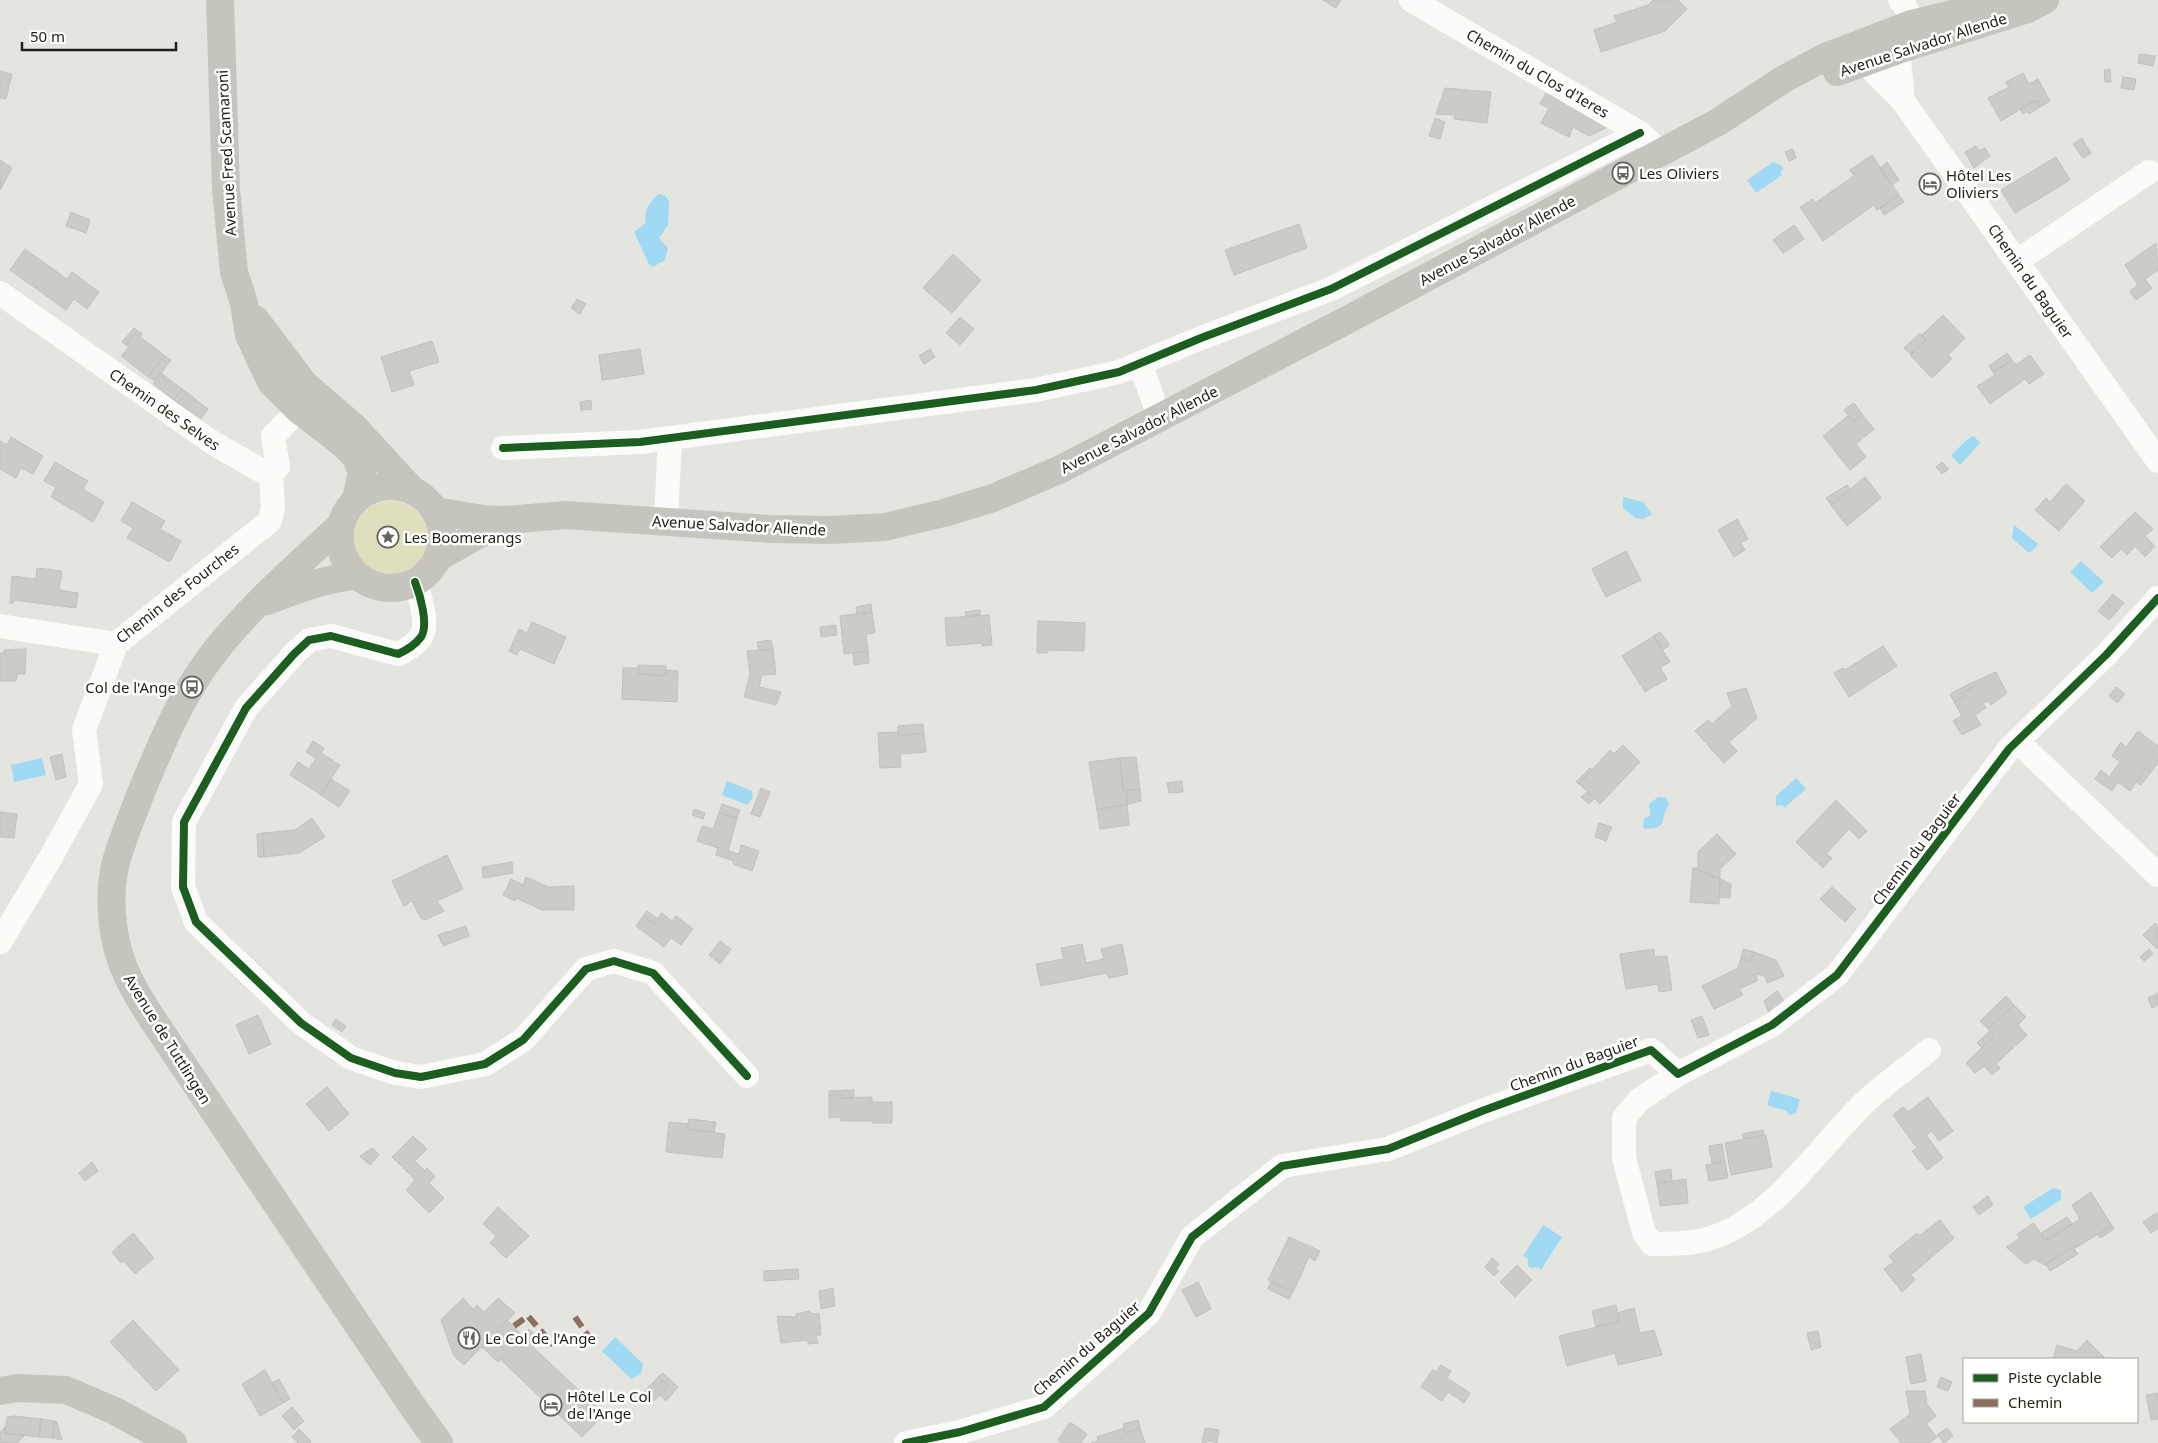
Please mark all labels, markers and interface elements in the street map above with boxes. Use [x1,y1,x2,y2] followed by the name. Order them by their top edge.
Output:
[1837,8,2009,80] street label: Avenue Salvador Allende
[22,20,176,52] scale bar
[1463,24,1613,122] street label: Chemin du Clos d'Ieres
[30,26,65,46] text: 50 m
[212,69,240,237] street label: Avenue Fred Scamaroni
[1611,161,1635,185] bus stop icon: Les Oliviers
[1639,163,1719,183] place label: Les Oliviers
[1946,165,2011,202] place label: Hôtel Les Oliviers
[1918,172,1942,196] hotel icon: Hôtel Les Oliviers
[1415,190,1579,290] street label: Avenue Salvador Allende
[1984,220,2078,342] street label: Chemin du Baguier
[106,363,224,455] street label: Chemin des Selves
[1057,381,1221,477] street label: Avenue Salvador Allende
[651,510,827,540] street label: Avenue Salvador Allende
[376,525,400,549] place icon: Les Boomerangs
[404,527,522,547] place label: Les Boomerangs
[111,539,243,647] street label: Chemin des Fourches
[180,675,204,699] bus stop icon: Col de l'Ange
[85,677,176,697] place label: Col de l'Ange
[1867,789,1965,909] street label: Chemin du Baguier
[120,970,216,1108] street label: Avenue de Tuttlingen
[1507,1030,1641,1096] street label: Chemin du Baguier
[1028,1296,1144,1400] street label: Chemin du Baguier
[457,1326,481,1350] restaurant icon: Le Col de l'Ange
[485,1328,596,1348] place label: Le Col de l'Ange
[1963,1358,2138,1423] legend
[2008,1367,2102,1387] text: Piste cyclable
[567,1386,651,1423] place label: Hôtel Le Col de l'Ange
[2008,1392,2062,1412] text: Chemin
[539,1393,563,1417] hotel icon: Hôtel Le Col de l'Ange

